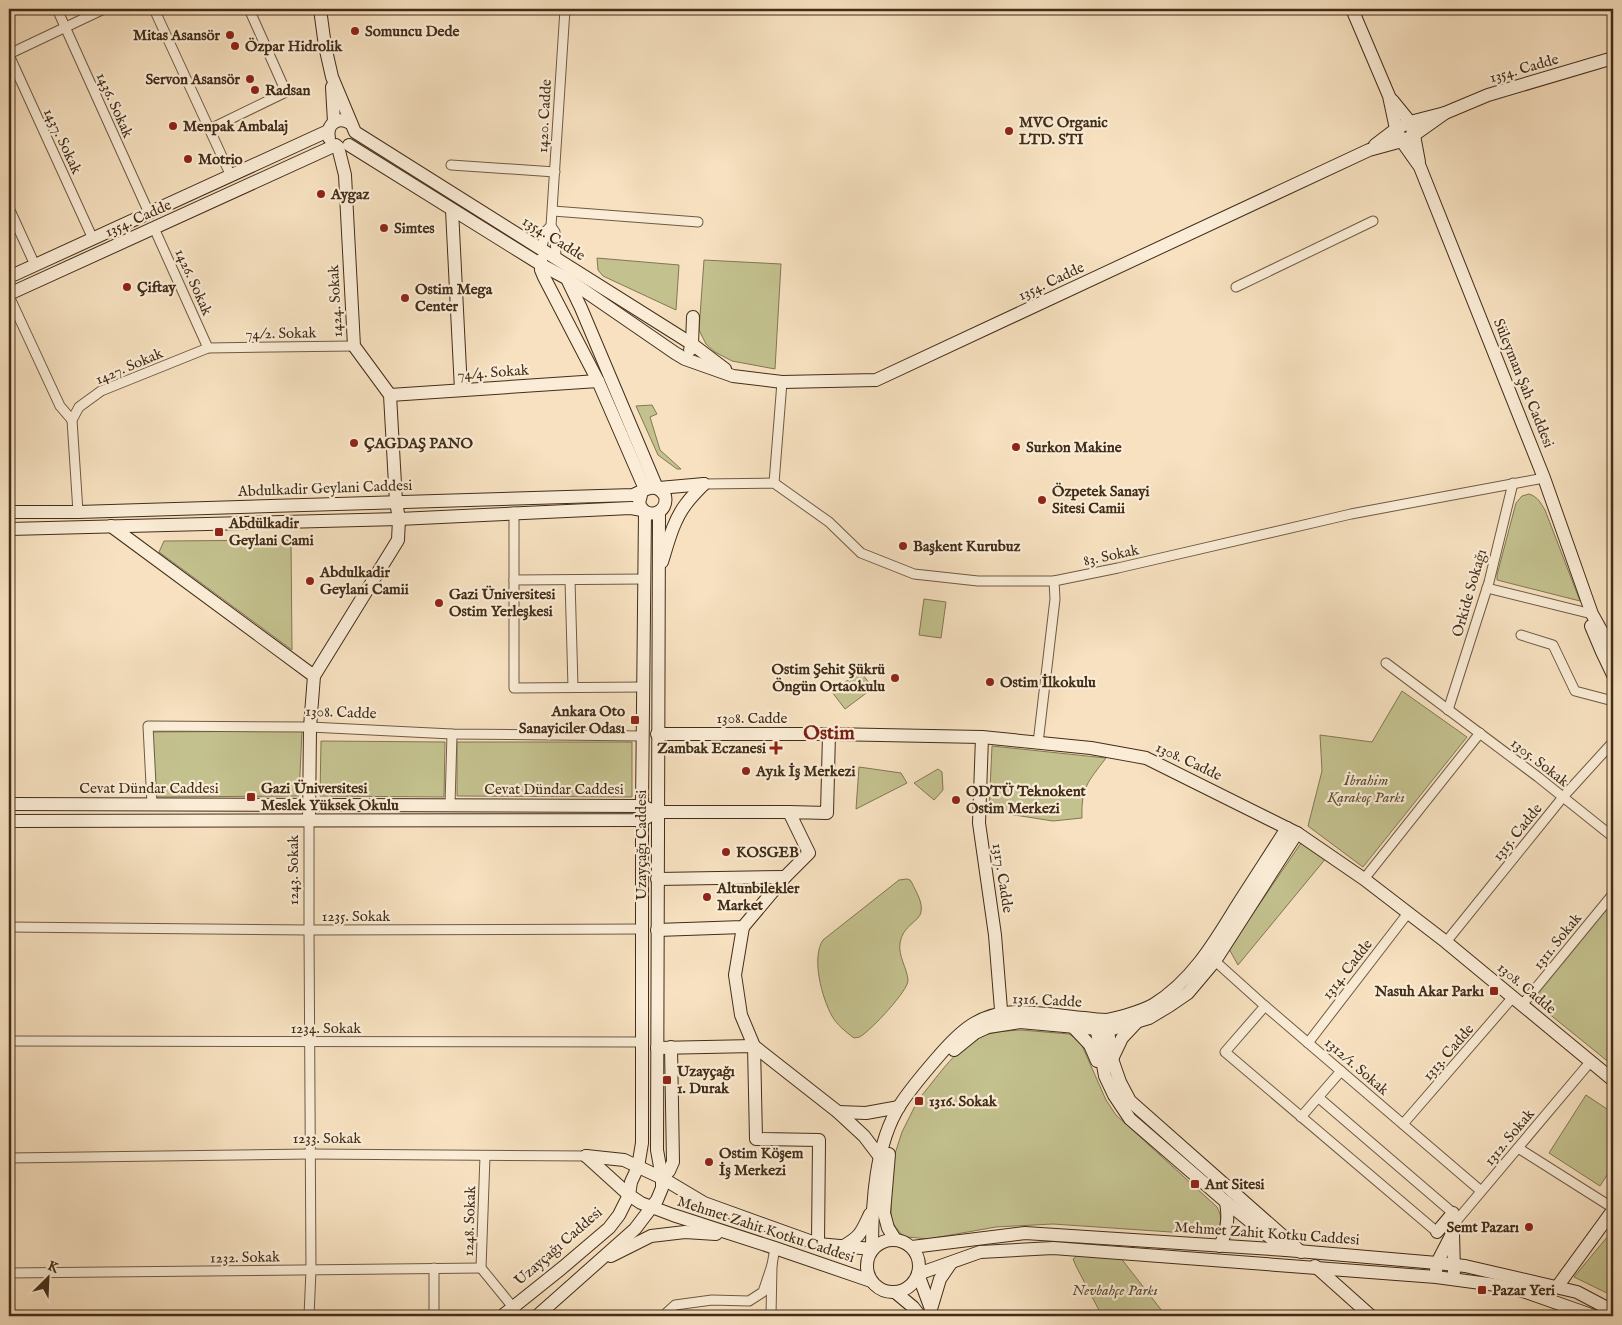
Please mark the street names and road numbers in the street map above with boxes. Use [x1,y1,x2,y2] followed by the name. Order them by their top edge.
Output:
[1487,50,1561,87] street label: 1354. Cadde
[92,70,138,142] street label: 1436. Sokak
[533,79,556,153] street label: 1420. Cadde
[39,105,86,178] street label: 1437. Sokak
[102,195,175,242] street label: 1354. Cadde
[519,212,589,265] street label: 1354. Cadde
[170,246,217,319] street label: 1426. Sokak
[1015,258,1087,305] street label: 1354. Cadde
[324,263,347,338] street label: 1424. Sokak
[1489,316,1558,451] street label: Süleyman Şah Caddesi
[245,323,318,344] street label: 74/2. Sokak
[93,343,167,389] street label: 1427. Sokak
[457,360,530,384] street label: 74/4. Sokak
[236,476,413,501] street label: Abdulkadir Geylani Caddesi
[1082,540,1142,571] street label: 83. Sokak
[1448,547,1491,639] street label: Orkide Sokağı
[305,702,377,723] street label: 1308. Cadde
[716,709,788,728] street label: 1308. Cadde
[1507,734,1573,792] street label: 1305. Sokak
[1153,738,1225,785] street label: 1308. Cadde
[79,779,219,798] street label: Cevat Dündar Caddesi
[484,780,624,799] street label: Cevat Dündar Caddesi
[632,790,651,900] street label: Uzayçağı Caddesi
[1488,800,1546,865] street label: 1315. Cadde
[284,834,303,905] street label: 1243. Sokak
[988,842,1017,914] street label: 1317. Cadde
[322,907,391,926] street label: 1235. Sokak
[1529,909,1586,973] street label: 1311. Sokak
[1318,935,1377,1003] street label: 1314. Cadde
[1493,958,1560,1019] street label: 1308. Cadde
[1012,989,1082,1012] street label: 1316. Cadde
[291,1019,362,1038] street label: 1234. Sokak
[1419,1020,1478,1085] street label: 1313. Cadde
[1321,1033,1394,1100] street label: 1312/1. Sokak
[1480,1104,1539,1170] street label: 1312. Sokak
[293,1129,362,1148] street label: 1233. Sokak
[459,1184,480,1257] street label: 1248. Sokak
[675,1192,857,1267] street label: Mehmet Zahit Kotku Caddesi
[510,1203,606,1290] street label: Uzayçağı Caddesi
[1174,1218,1360,1249] street label: Mehmet Zahit Kotku Caddesi
[210,1247,281,1268] street label: 1232. Sokak

